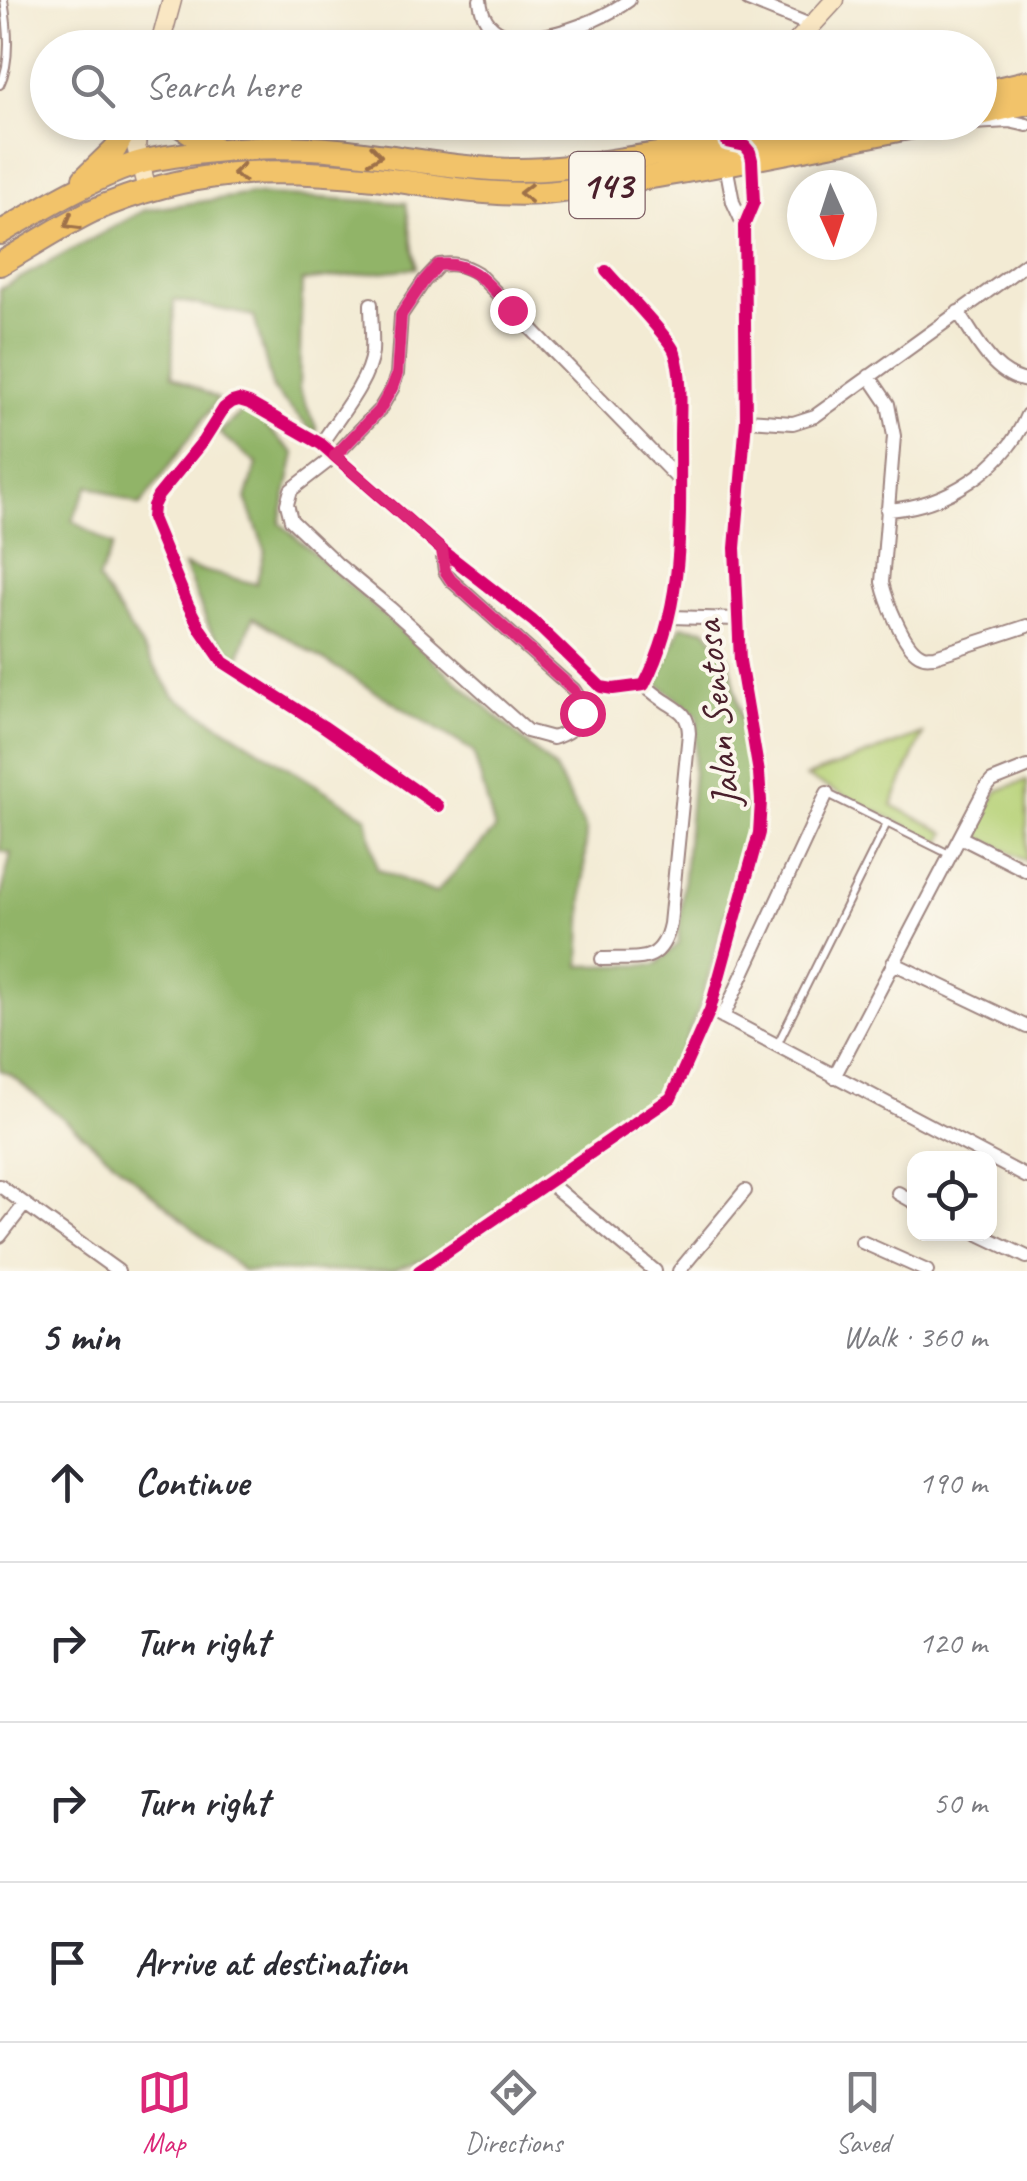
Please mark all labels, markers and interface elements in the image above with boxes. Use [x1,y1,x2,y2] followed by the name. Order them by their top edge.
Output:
[30,30,997,140] search box
[65,58,120,113] icon: search
[145,62,300,109] text: Search here
[368,144,384,165] one-way arrow
[570,152,644,218] road number: 143
[231,162,247,184] one-way arrow
[787,170,877,260] north arrow
[517,182,532,204] one-way arrow
[64,211,82,230] one-way arrow
[490,288,536,334] route end
[682,615,752,812] street label: Jalan Sentosa
[560,691,606,737] route start
[907,1151,997,1241] map controls
[907,1151,997,1241] button: locate
[40,1310,120,1363] text: 5 min
[843,1316,987,1357] text: Walk · 360 m
[40,1455,95,1510] icon: ahead
[135,1459,249,1506] text: Continue
[918,1462,987,1503] text: 190 m
[40,1615,95,1670] icon: right
[135,1619,269,1666] text: Turn right
[918,1622,987,1663] text: 120 m
[40,1775,95,1830] icon: right
[135,1779,269,1826] text: Turn right
[933,1782,987,1823] text: 50 m
[40,1935,95,1990] icon: arrive
[135,1939,407,1986] text: Arrive at destination
[137,2065,192,2160] tab: Map
[465,2065,562,2160] tab: Directions
[835,2065,890,2160] tab: Saved

